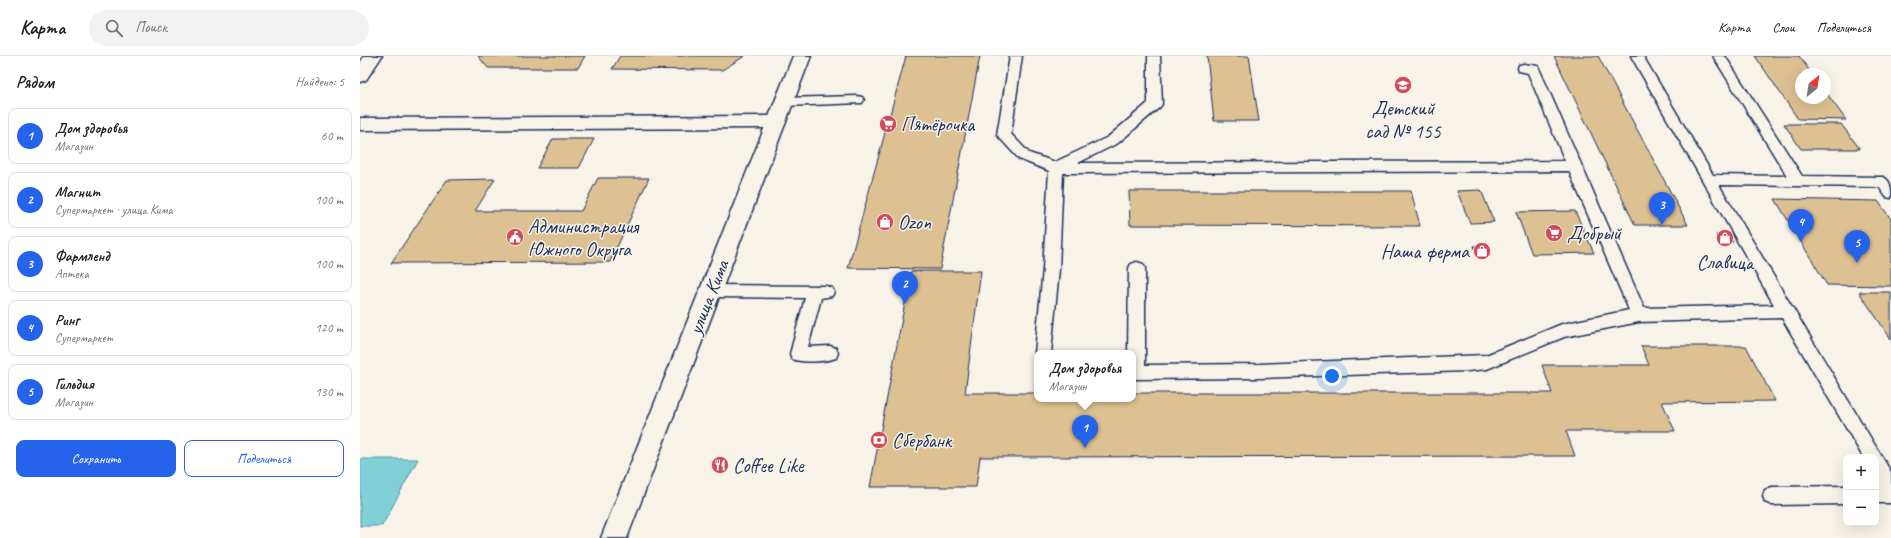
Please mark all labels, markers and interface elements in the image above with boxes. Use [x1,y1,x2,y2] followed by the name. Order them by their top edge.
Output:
[89,10,369,46] search box
[20,16,65,40] text: Карта
[103,17,125,39] icon: search
[135,18,167,37] text: Поиск
[1718,19,1750,36] text: Карта
[1772,19,1795,36] text: Слои
[1817,19,1871,36] text: Поделиться
[1795,68,1831,104] north arrow
[16,72,54,93] text: Рядом
[296,74,344,90] text: Найдено: 5
[1393,75,1413,95] school or university icon: Детский сад № 155
[1365,96,1442,144] place label: Детский сад № 155
[901,112,976,137] place label: Пятёрочка
[878,114,898,134] supermarket icon: Пятёрочка
[55,119,127,138] text: Дом здоровья
[27,128,33,144] text: 1
[321,128,343,144] text: 60 m
[55,138,93,154] text: Магазин
[55,183,100,202] text: Магнит
[27,192,33,208] text: 2
[315,192,343,208] text: 100 m
[1649,192,1675,225] pin: 3
[55,202,172,218] text: Супермаркет · улица Кима
[1788,209,1814,242] pin: 4
[898,210,932,235] place label: Ozon
[875,212,895,232] shop icon: Ozon
[528,214,640,262] place label: Администрация Южного Округа
[1567,221,1623,246] place label: Добрый
[1544,223,1564,243] supermarket icon: Добрый
[505,227,525,247] public building icon: Администрация Южного Округа
[1715,228,1735,248] shop icon: Славица
[1844,230,1870,263] pin: 5
[1381,239,1470,264] place label: Наша ферма
[1472,241,1492,261] shop icon: Наша ферма
[55,247,110,266] text: Фармленд
[1697,250,1755,275] place label: Славица
[682,255,735,339] street label: улица Кима
[27,256,33,272] text: 3
[315,256,343,272] text: 100 m
[55,266,89,282] text: Аптека
[892,271,918,304] pin: 2
[55,311,79,330] text: Ринг
[27,320,33,336] text: 4
[315,320,343,336] text: 120 m
[55,330,113,346] text: Супермаркет
[1034,350,1136,402] popup
[1049,359,1121,378] text: Дом здоровья
[1322,366,1342,386] your location
[55,375,94,394] text: Гильдия
[1049,378,1087,394] text: Магазин
[27,384,33,400] text: 5
[315,384,343,400] text: 130 m
[55,394,93,410] text: Магазин
[1072,415,1098,448] pin: 1
[892,428,953,453] place label: Сбербанк
[869,430,889,450] bank icon: Сбербанк
[16,440,176,477] button: Сохранить
[184,440,344,477] button: Поделиться
[733,453,805,478] place label: Coffee Like
[1843,454,1879,526] map controls
[1843,454,1879,490] button: +
[710,455,730,475] restaurant icon: Coffee Like
[1843,490,1879,526] button: −

